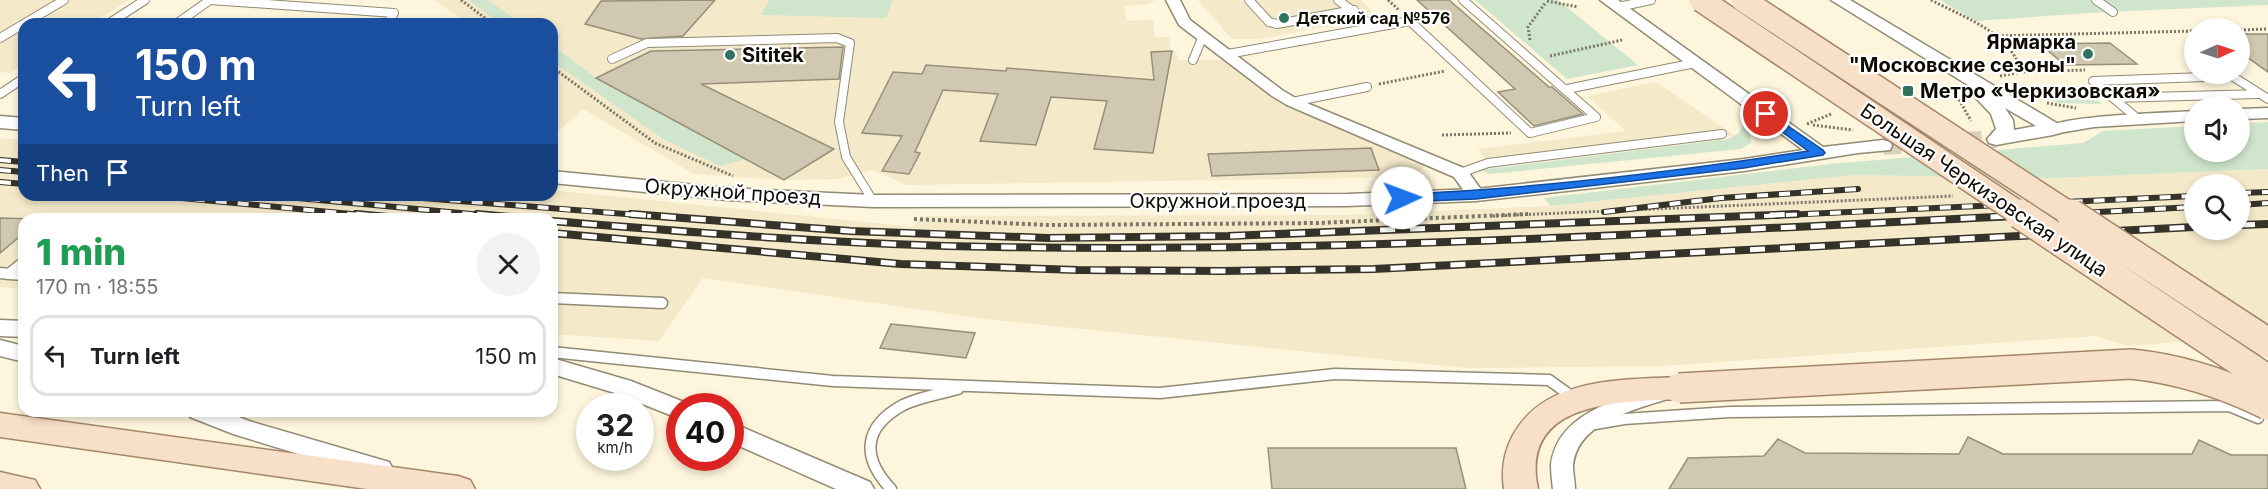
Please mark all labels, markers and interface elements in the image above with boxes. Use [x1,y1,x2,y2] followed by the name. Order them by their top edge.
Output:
[1296,8,1450,28] place label: Детский сад №576
[1277,11,1291,25] marker: Детский сад №576
[2184,18,2250,84] north arrow
[2184,18,2250,240] map controls
[1849,30,2076,77] place label: Ярмарка "Московские сезоны"
[135,39,257,90] text: 150 m
[36,42,114,120] icon: left
[742,43,804,67] place label: Sititek
[2081,47,2095,61] marker: Ярмарка "Московские сезоны"
[723,48,737,62] marker: Sititek
[1920,79,2160,103] place label: Метро «Черкизовская»
[1901,84,1915,98] marker: Метро «Черкизовская»
[1740,88,1791,139] pin
[135,90,241,123] text: Turn left
[2184,96,2250,162] button: sound
[1749,97,1782,130] icon: arrive
[1856,98,2112,282] street label: Большая Черкизовская улица
[101,156,134,189] icon: arrive
[36,160,89,186] text: Then
[1370,166,1434,230] position arrow
[644,174,822,210] street label: Окружной проезд
[2184,174,2250,240] button: search
[1130,189,1306,213] street label: Окружной проезд
[36,230,126,274] text: 1 min
[477,233,540,296] button: close
[36,275,159,299] text: 170 m · 18:55
[39,339,72,372] icon: left
[90,343,180,369] text: Turn left
[475,343,537,369] text: 150 m
[666,393,744,471] speed limit sign: 40
[596,407,634,443] text: 32
[597,438,633,457] text: km/h

